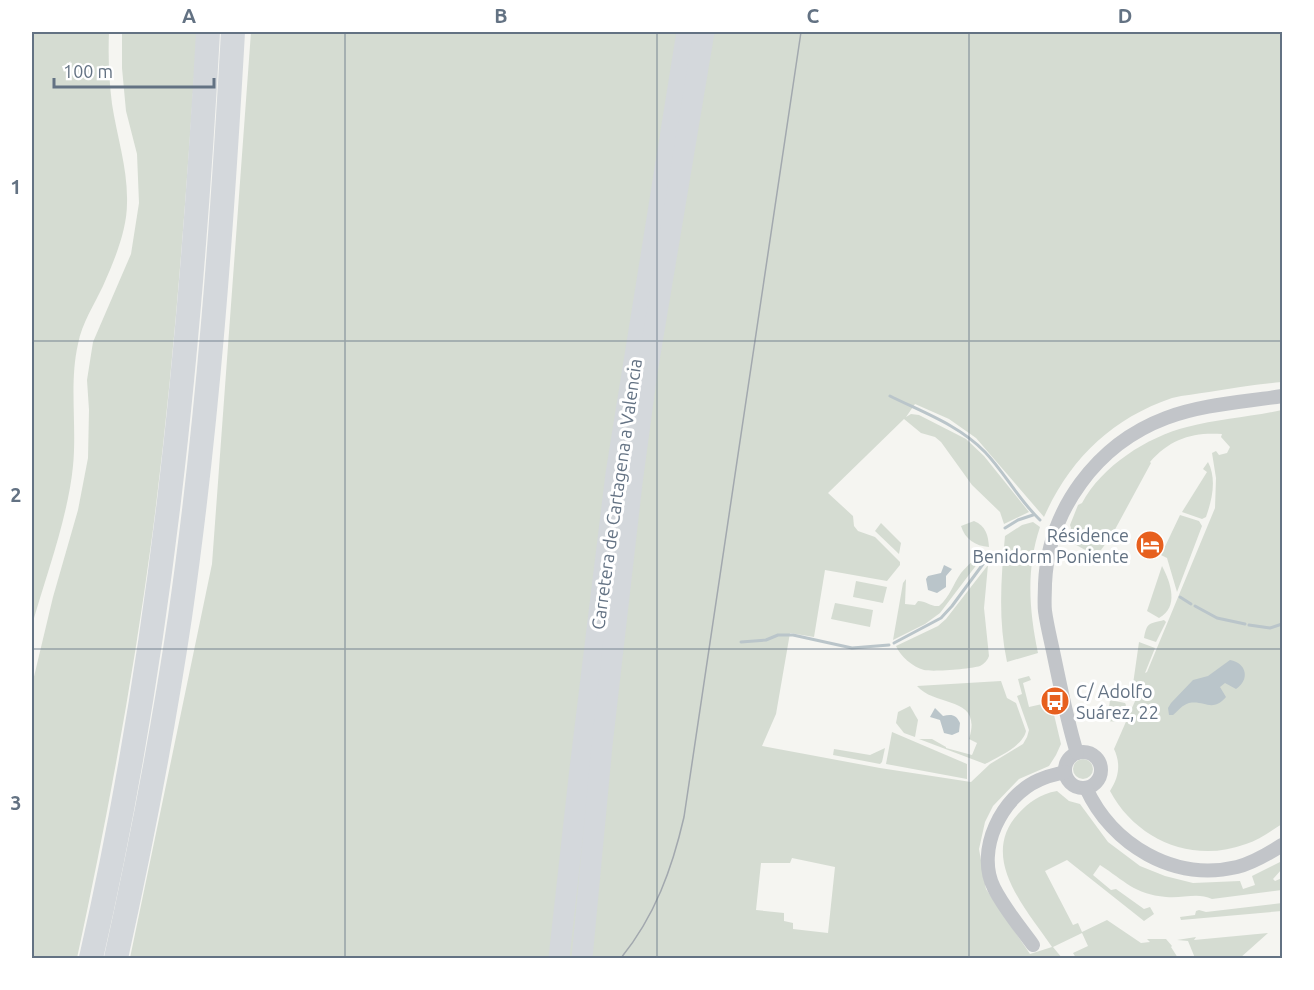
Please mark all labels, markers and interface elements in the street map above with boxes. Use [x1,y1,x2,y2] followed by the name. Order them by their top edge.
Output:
[182,4,196,27] text: A
[494,4,508,27] text: B
[807,4,820,27] text: C
[1118,4,1132,27] text: D
[54,51,214,89] scale bar
[63,61,113,81] text: 100 m
[10,175,22,198] text: 1
[587,357,645,631] street label: Carretera de Cartagena a Valencia
[10,483,22,506] text: 2
[973,525,1129,566] place label: Résidence Benidorm Poniente
[1134,529,1166,561] hotel icon: Résidence Benidorm Poniente
[1076,681,1159,722] place label: C/ Adolfo Suárez, 22
[1039,685,1071,717] bus stop icon: C/ Adolfo Suárez, 22
[10,791,22,814] text: 3

